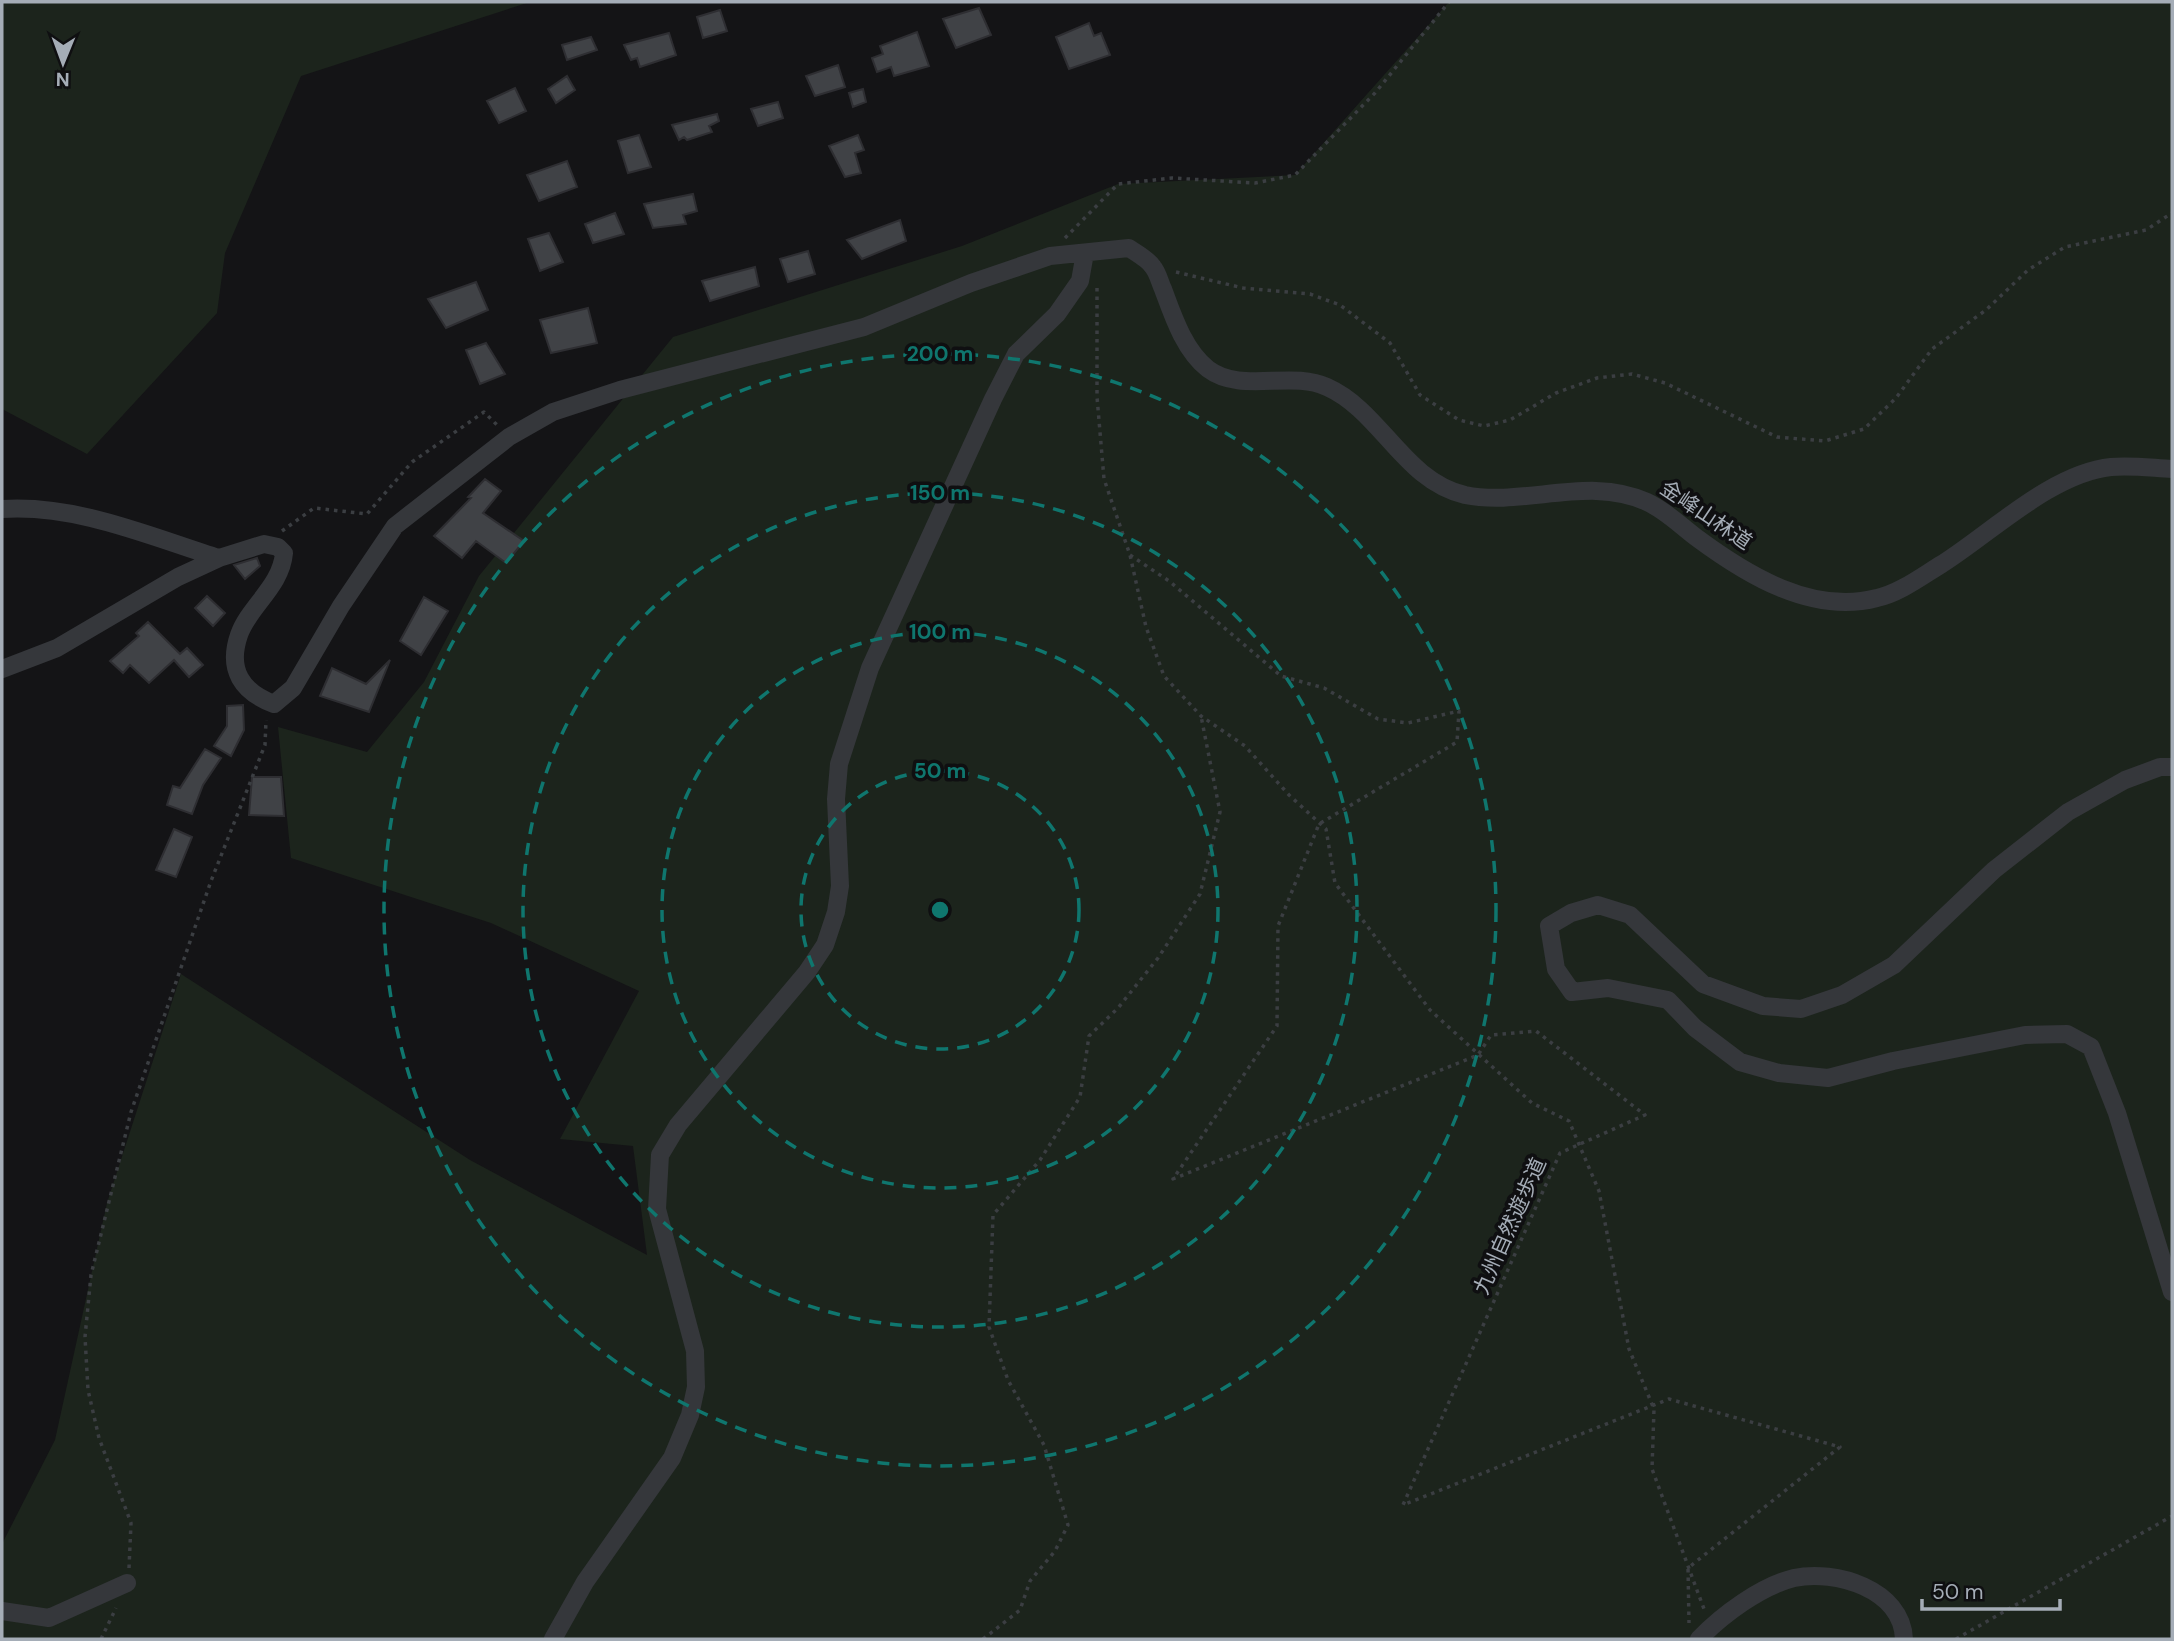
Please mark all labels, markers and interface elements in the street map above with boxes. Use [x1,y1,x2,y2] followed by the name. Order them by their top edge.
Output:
[28,28,98,98] north arrow
[56,67,70,92] text: N
[907,340,973,368] text: 200 m
[1655,474,1757,556] street label: 金峰山林道
[910,479,970,507] text: 150 m
[909,618,971,646] text: 100 m
[914,757,966,785] text: 50 m
[928,898,952,922] centre of rings
[1467,1153,1553,1299] street label: 九州自然遊歩道
[1922,1568,2060,1612] scale bar
[1932,1578,1983,1606] text: 50 m

